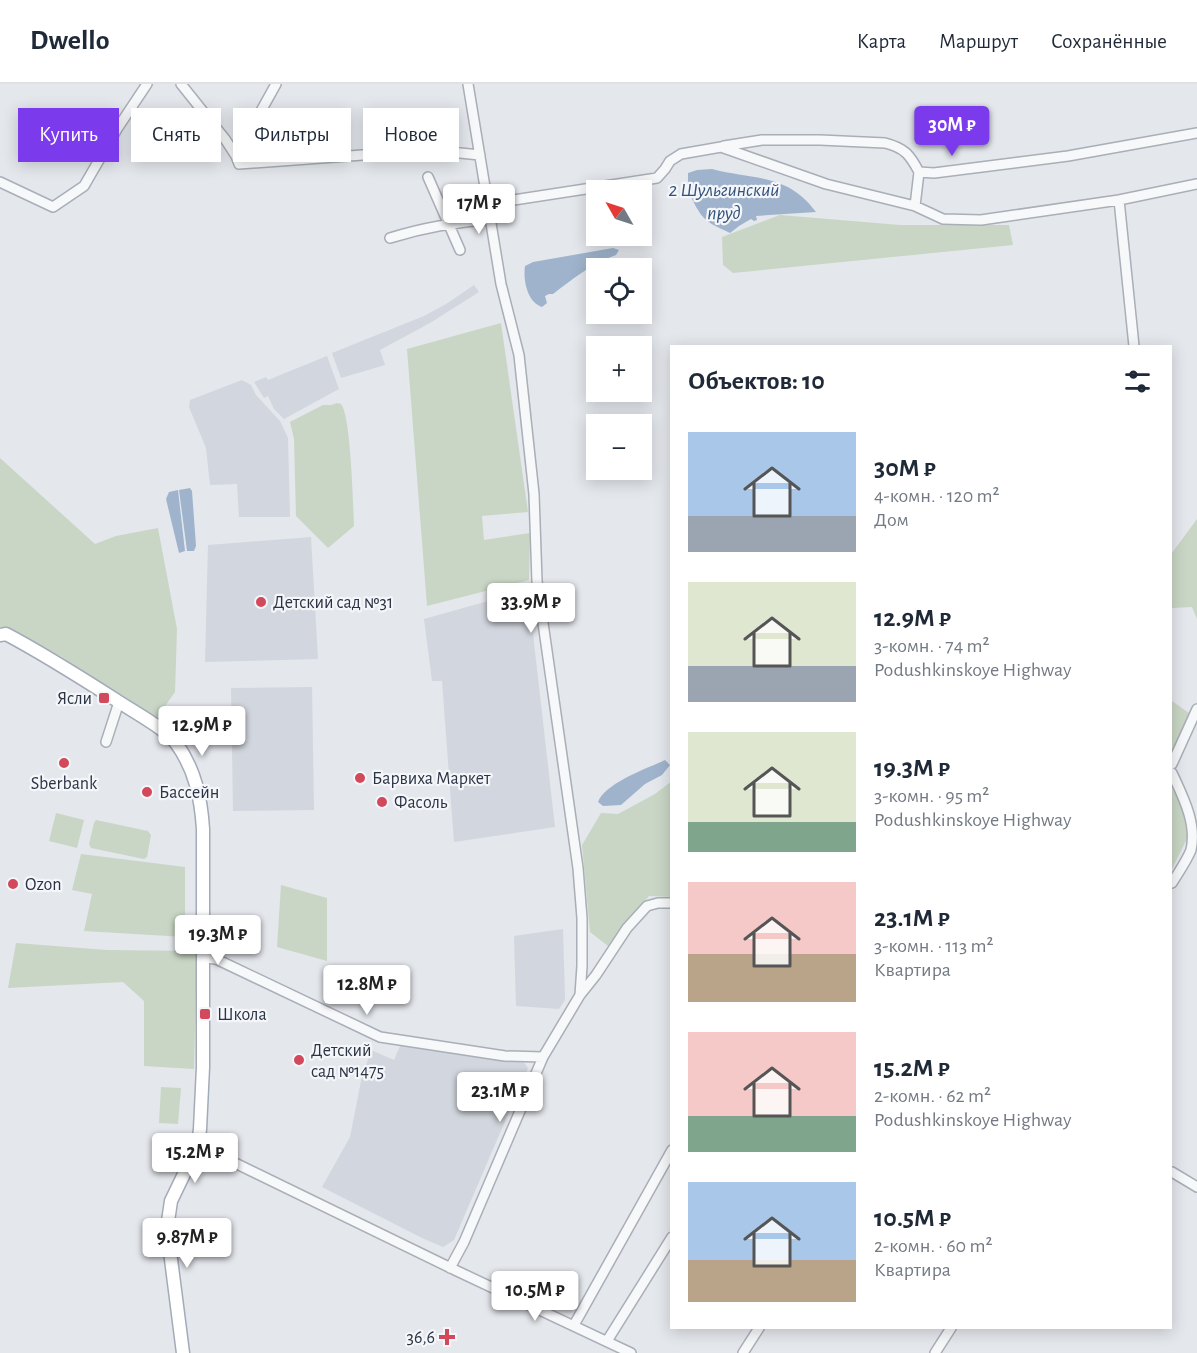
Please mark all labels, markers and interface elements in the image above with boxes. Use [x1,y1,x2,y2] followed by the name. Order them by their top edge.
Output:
[30,27,109,55] text: Dwello
[857,31,906,52] text: Карта
[939,31,1018,52] text: Маршрут
[1051,31,1167,52] text: Сохранённые
[910,106,994,157] pin: 30M ₽
[18,108,119,162] chip: Купить
[131,108,221,162] chip: Снять
[233,108,351,162] chip: Фильтры
[363,108,459,162] chip: Новое
[928,115,976,135] text: 30M ₽
[586,180,652,246] north arrow
[586,180,652,480] map controls
[669,180,779,223] water label: 2 Шульгинский пруд
[437,184,521,235] pin: 17M ₽
[457,193,501,213] text: 17M ₽
[586,258,652,324] button: locate
[586,336,652,402] button: +
[1121,365,1154,398] icon: filters
[688,368,825,394] text: Объектов: 10
[586,414,652,480] button: −
[874,455,936,481] text: 30M ₽
[736,456,808,528] icon: home
[874,486,1000,506] text: 4-комн. · 120 m²
[874,510,909,530] text: Дом
[476,583,586,634] pin: 33.9M ₽
[501,592,561,612] text: 33.9M ₽
[273,594,393,612] place label: Детский сад №31
[254,595,268,609] marker: Детский сад №31
[874,605,951,631] text: 12.9M ₽
[736,606,808,678] icon: home
[874,636,990,656] text: 3-комн. · 74 m²
[874,660,1072,680] text: Podushkinskoye Highway
[57,690,92,708] place label: Ясли
[97,691,111,705] marker: Ясли
[147,706,257,757] pin: 12.9M ₽
[172,715,232,735] text: 12.9M ₽
[874,755,950,781] text: 19.3M ₽
[57,756,71,770] marker: Sberbank
[736,756,808,828] icon: home
[372,770,491,788] place label: Барвиха Маркет
[353,771,367,785] marker: Барвиха Маркет
[31,775,98,793] place label: Sberbank
[159,784,219,802] place label: Бассейн
[140,785,154,799] marker: Бассейн
[874,786,989,806] text: 3-комн. · 95 m²
[394,794,448,812] place label: Фасоль
[375,795,389,809] marker: Фасоль
[874,810,1072,830] text: Podushkinskoye Highway
[25,876,62,894] place label: Ozon
[6,877,20,891] marker: Ozon
[874,905,950,931] text: 23.1M ₽
[736,906,808,978] icon: home
[163,915,273,966] pin: 19.3M ₽
[189,924,247,944] text: 19.3M ₽
[874,936,994,956] text: 3-комн. · 113 m²
[874,960,951,980] text: Квартира
[312,965,422,1016] pin: 12.8M ₽
[337,974,397,994] text: 12.8M ₽
[217,1006,267,1024] place label: Школа
[198,1007,212,1021] marker: Школа
[311,1042,384,1081] place label: Детский сад №1475
[292,1053,306,1067] marker: Детский сад №1475
[874,1055,950,1081] text: 15.2M ₽
[736,1056,808,1128] icon: home
[445,1072,555,1123] pin: 23.1M ₽
[471,1081,529,1101] text: 23.1M ₽
[874,1086,991,1106] text: 2-комн. · 62 m²
[874,1110,1072,1130] text: Podushkinskoye Highway
[140,1133,250,1184] pin: 15.2M ₽
[166,1142,224,1162] text: 15.2M ₽
[874,1205,951,1231] text: 10.5M ₽
[736,1206,808,1278] icon: home
[132,1218,242,1269] pin: 9.87M ₽
[156,1227,218,1247] text: 9.87M ₽
[874,1236,992,1256] text: 2-комн. · 60 m²
[874,1260,951,1280] text: Квартира
[480,1271,590,1322] pin: 10.5M ₽
[505,1280,565,1300] text: 10.5M ₽
[407,1329,435,1347] place label: 36,6
[440,1330,454,1344] marker: 36,6

